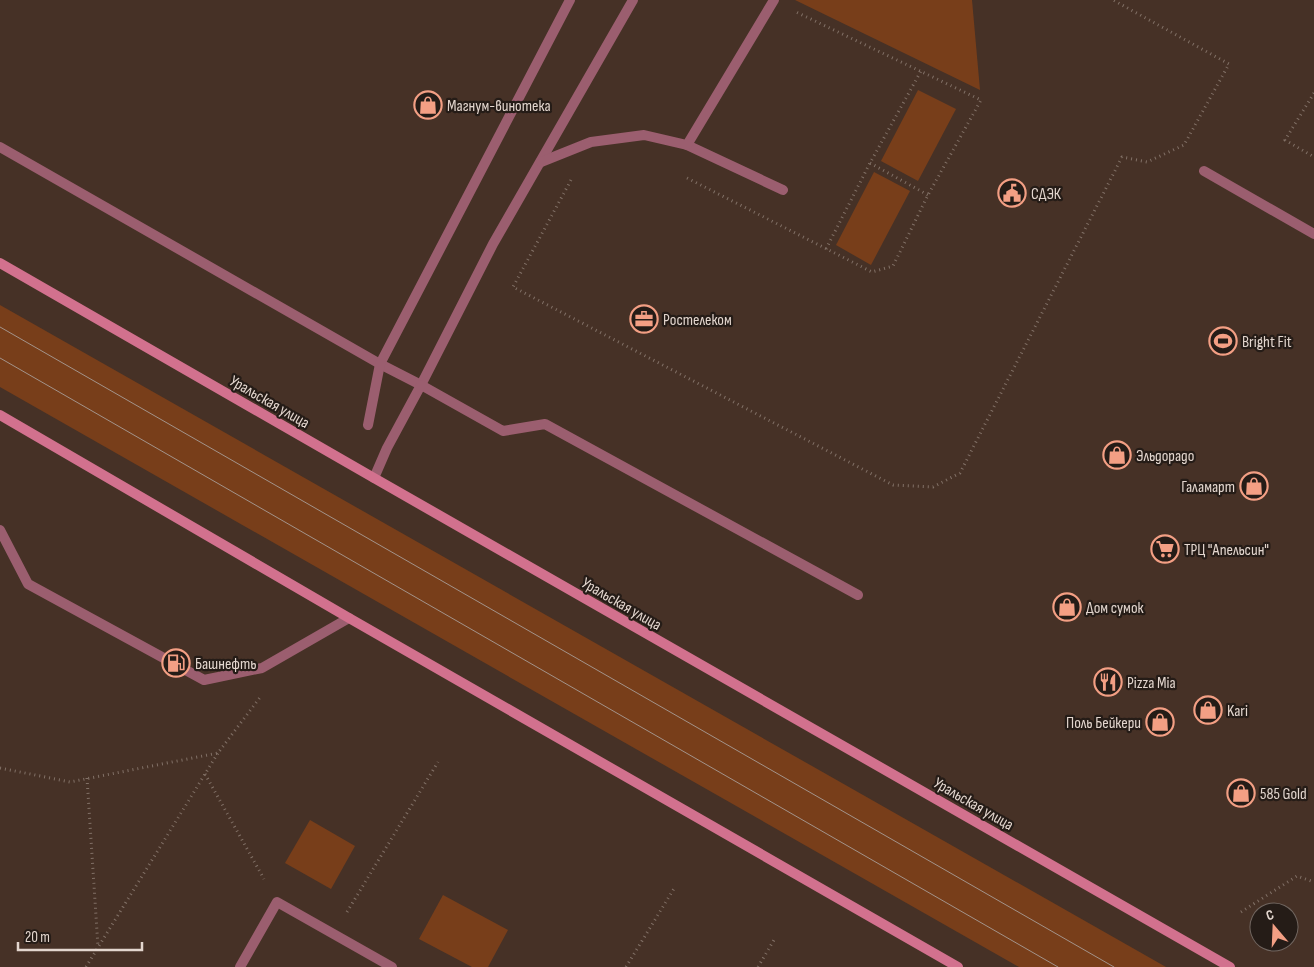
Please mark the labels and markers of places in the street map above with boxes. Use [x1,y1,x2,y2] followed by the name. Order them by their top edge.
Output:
[413,90,443,120] shop icon: Магнум-винотека
[447,97,551,116] place label: Магнум-винотека
[997,178,1027,208] public building icon: СДЭК
[1031,185,1062,204] place label: СДЭК
[629,304,659,334] office icon: Ростелеком
[663,311,732,330] place label: Ростелеком
[1208,326,1238,356] sports icon: Bright Fit
[1242,333,1292,352] place label: Bright Fit
[1102,440,1132,470] shop icon: Эльдорадо
[1136,447,1194,466] place label: Эльдорадо
[1239,471,1269,501] shop icon: Галамарт
[1181,478,1235,497] place label: Галамарт
[1150,534,1180,564] supermarket icon: ТРЦ "Апельсин"
[1184,541,1269,560] place label: ТРЦ "Апельсин"
[1052,592,1082,622] shop icon: Дом сумок
[1086,599,1145,618] place label: Дом сумок
[161,648,191,678] fuel station icon: Башнефть
[195,655,257,674] place label: Башнефть
[1093,667,1123,697] restaurant icon: Pizza Mia
[1127,674,1176,693] place label: Pizza Mia
[1193,695,1223,725] shop icon: Kari
[1227,702,1248,721] place label: Kari
[1145,707,1175,737] shop icon: Поль Бейкери
[1066,714,1141,733] place label: Поль Бейкери
[1226,778,1256,808] shop icon: 585 Gold
[1260,785,1307,804] place label: 585 Gold

